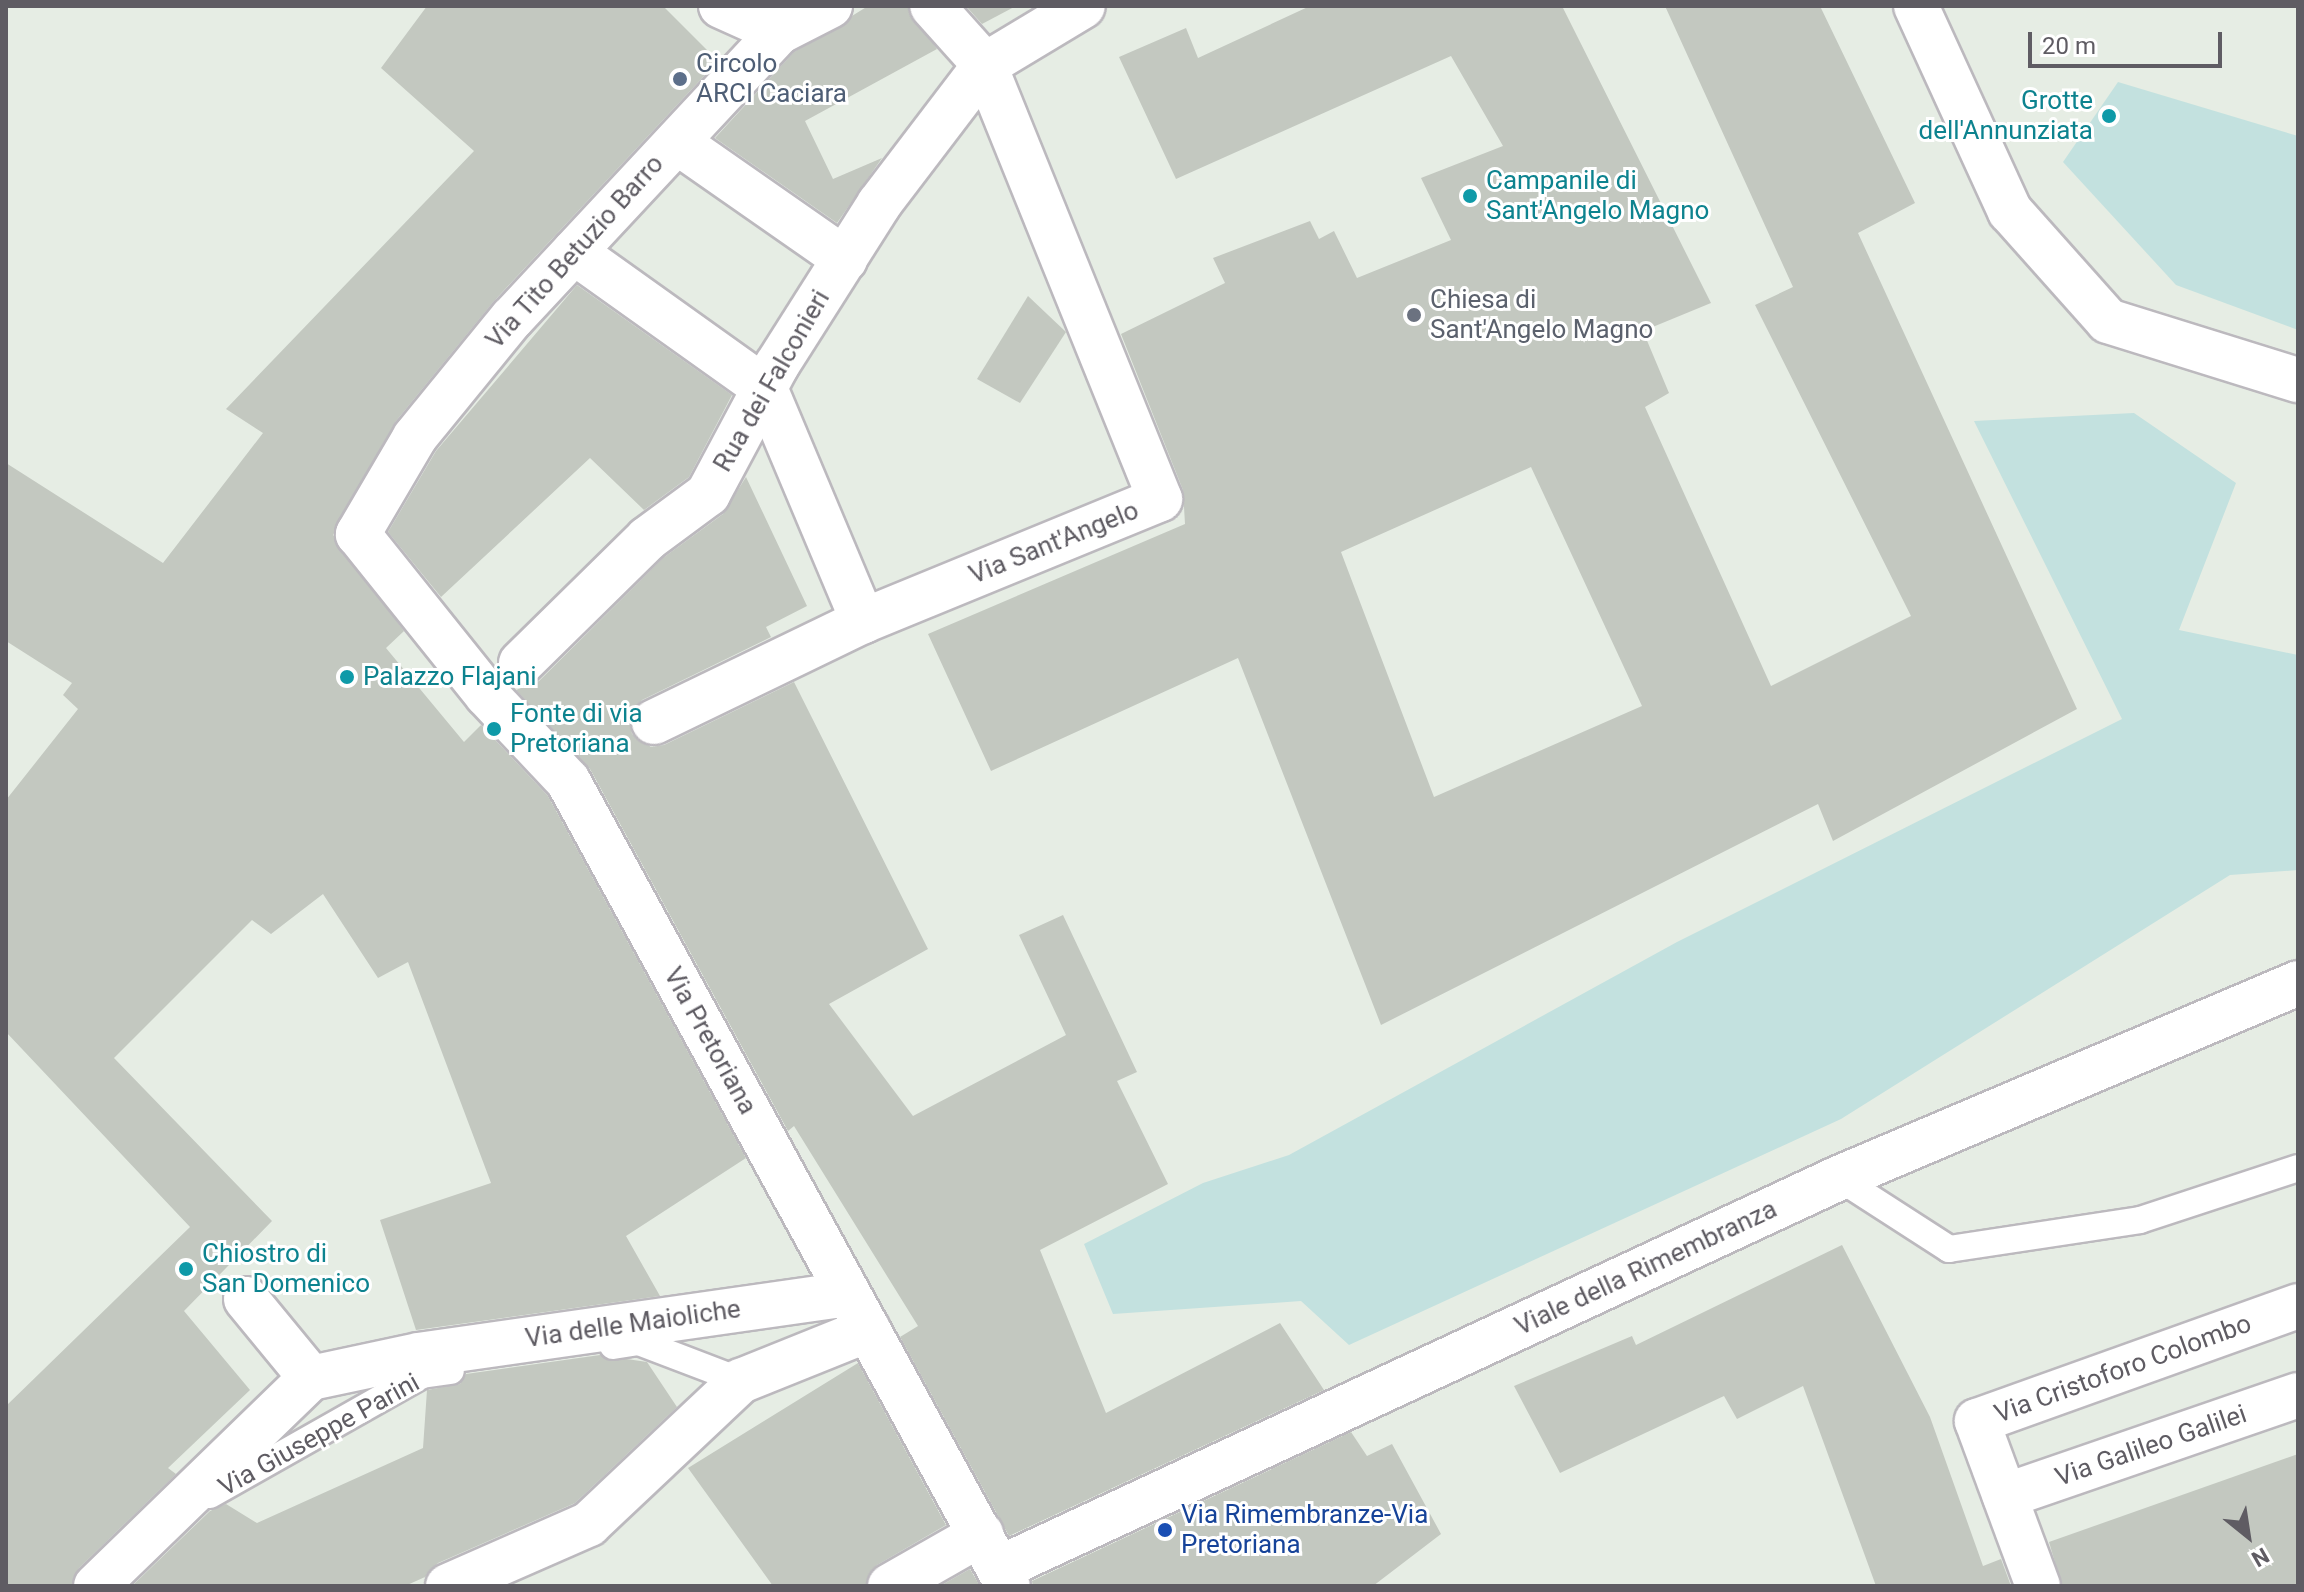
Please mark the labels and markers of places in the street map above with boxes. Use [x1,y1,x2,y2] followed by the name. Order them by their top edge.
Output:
[696,48,847,110] place label: Circolo ARCI Caciara
[671,70,689,88] marker: Circolo ARCI Caciara
[1919,85,2093,146] place label: Grotte dell'Annunziata
[2100,107,2118,125] marker: Grotte dell'Annunziata
[1486,165,1709,226] place label: Campanile di Sant'Angelo Magno
[1461,187,1479,205] marker: Campanile di Sant'Angelo Magno
[1430,284,1653,346] place label: Chiesa di Sant'Angelo Magno
[1405,306,1423,324] marker: Chiesa di Sant'Angelo Magno
[363,661,537,693] place label: Palazzo Flajani
[338,668,356,686] marker: Palazzo Flajani
[510,698,643,760] place label: Fonte di via Pretoriana
[485,720,503,738] marker: Fonte di via Pretoriana
[202,1238,370,1300] place label: Chiostro di San Domenico
[177,1260,195,1278] marker: Chiostro di San Domenico
[1181,1499,1428,1560] place label: Via Rimembranze-Via Pretoriana
[1156,1521,1174,1539] marker: Via Rimembranze-Via Pretoriana

